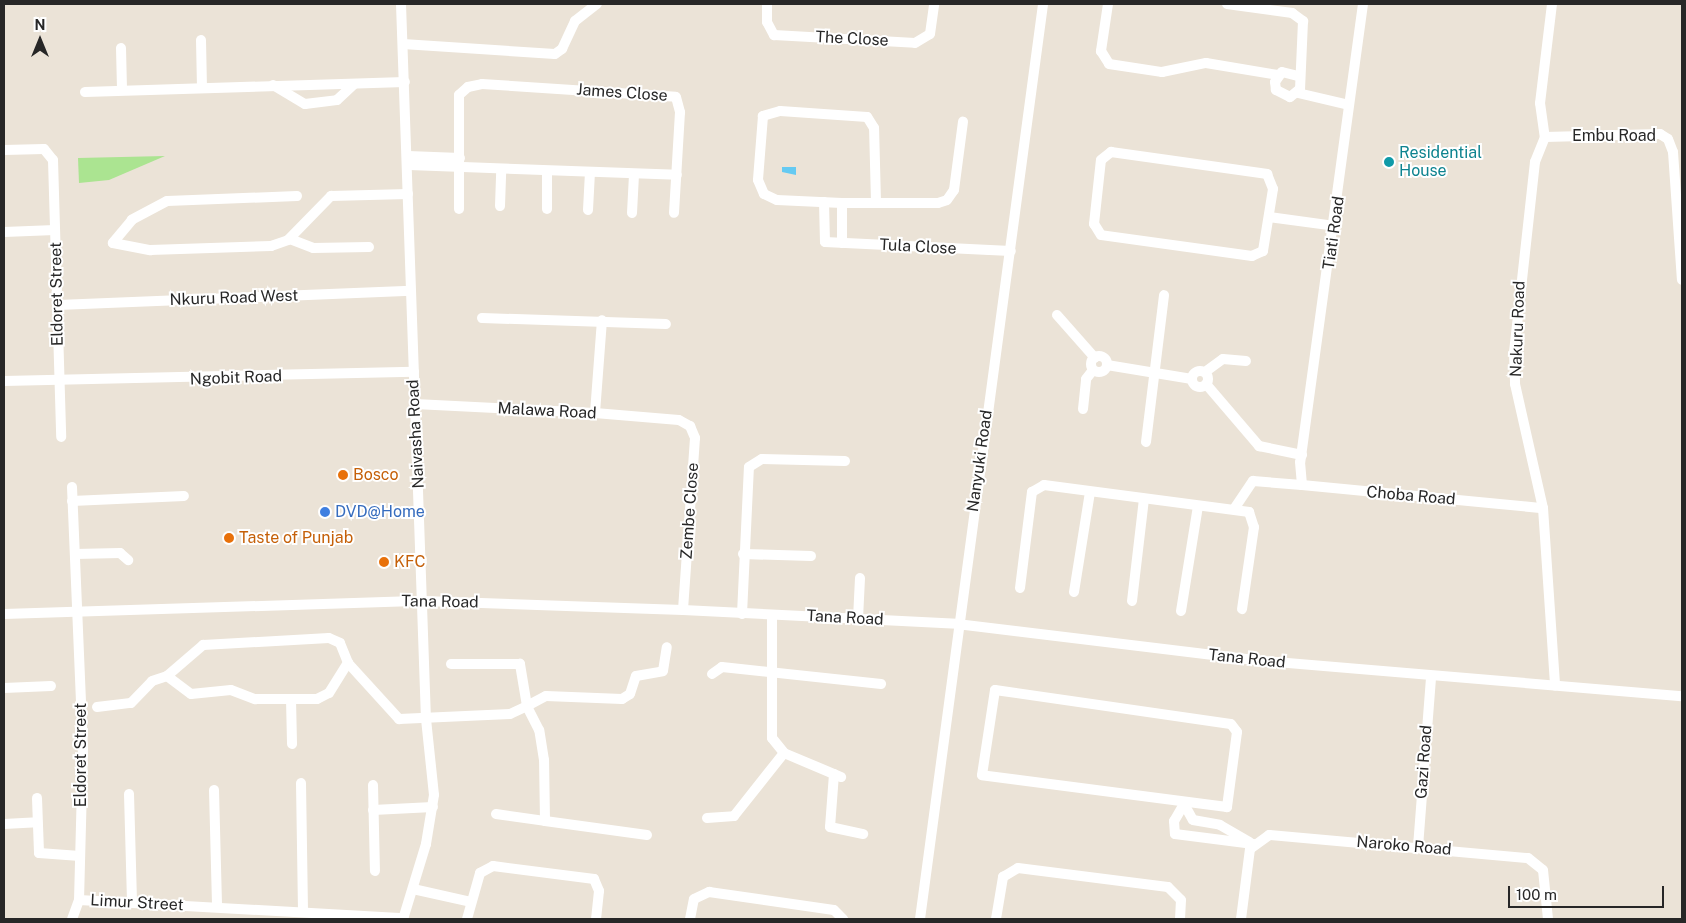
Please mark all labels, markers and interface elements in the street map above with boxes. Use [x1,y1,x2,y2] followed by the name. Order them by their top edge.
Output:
[15,15,65,65] north arrow
[35,17,45,33] text: N
[815,27,889,51] street label: The Close
[576,80,668,106] street label: James Close
[1572,126,1656,146] street label: Embu Road
[1399,143,1482,181] place label: Residential House
[1383,156,1395,168] marker: Residential House
[1319,195,1349,271] street label: Tiati Road
[879,235,957,259] street label: Tula Close
[46,242,68,346] street label: Eldoret Street
[1507,281,1529,377] street label: Nakuru Road
[169,286,299,310] street label: Nkuru Road West
[190,367,282,389] street label: Ngobit Road
[404,379,428,489] street label: Naivasha Road
[497,399,597,423] street label: Malawa Road
[963,409,997,513] street label: Nanyuki Road
[677,462,703,560] street label: Zembe Close
[353,465,399,485] place label: Bosco
[337,469,349,481] marker: Bosco
[1366,483,1456,509] street label: Choba Road
[335,502,425,522] place label: DVD@Home
[319,506,331,518] marker: DVD@Home
[239,528,353,548] place label: Taste of Punjab
[223,532,235,544] marker: Taste of Punjab
[394,552,425,572] place label: KFC
[378,556,390,568] marker: KFC
[401,592,479,612] street label: Tana Road
[806,606,884,630] street label: Tana Road
[1208,645,1286,673] street label: Tana Road
[71,703,91,807] street label: Eldoret Street
[1412,724,1436,800] street label: Gazi Road
[1356,832,1452,860] street label: Naroko Road
[1511,876,1667,908] scale bar
[1516,886,1557,903] text: 100 m
[90,891,184,915] street label: Limur Street

